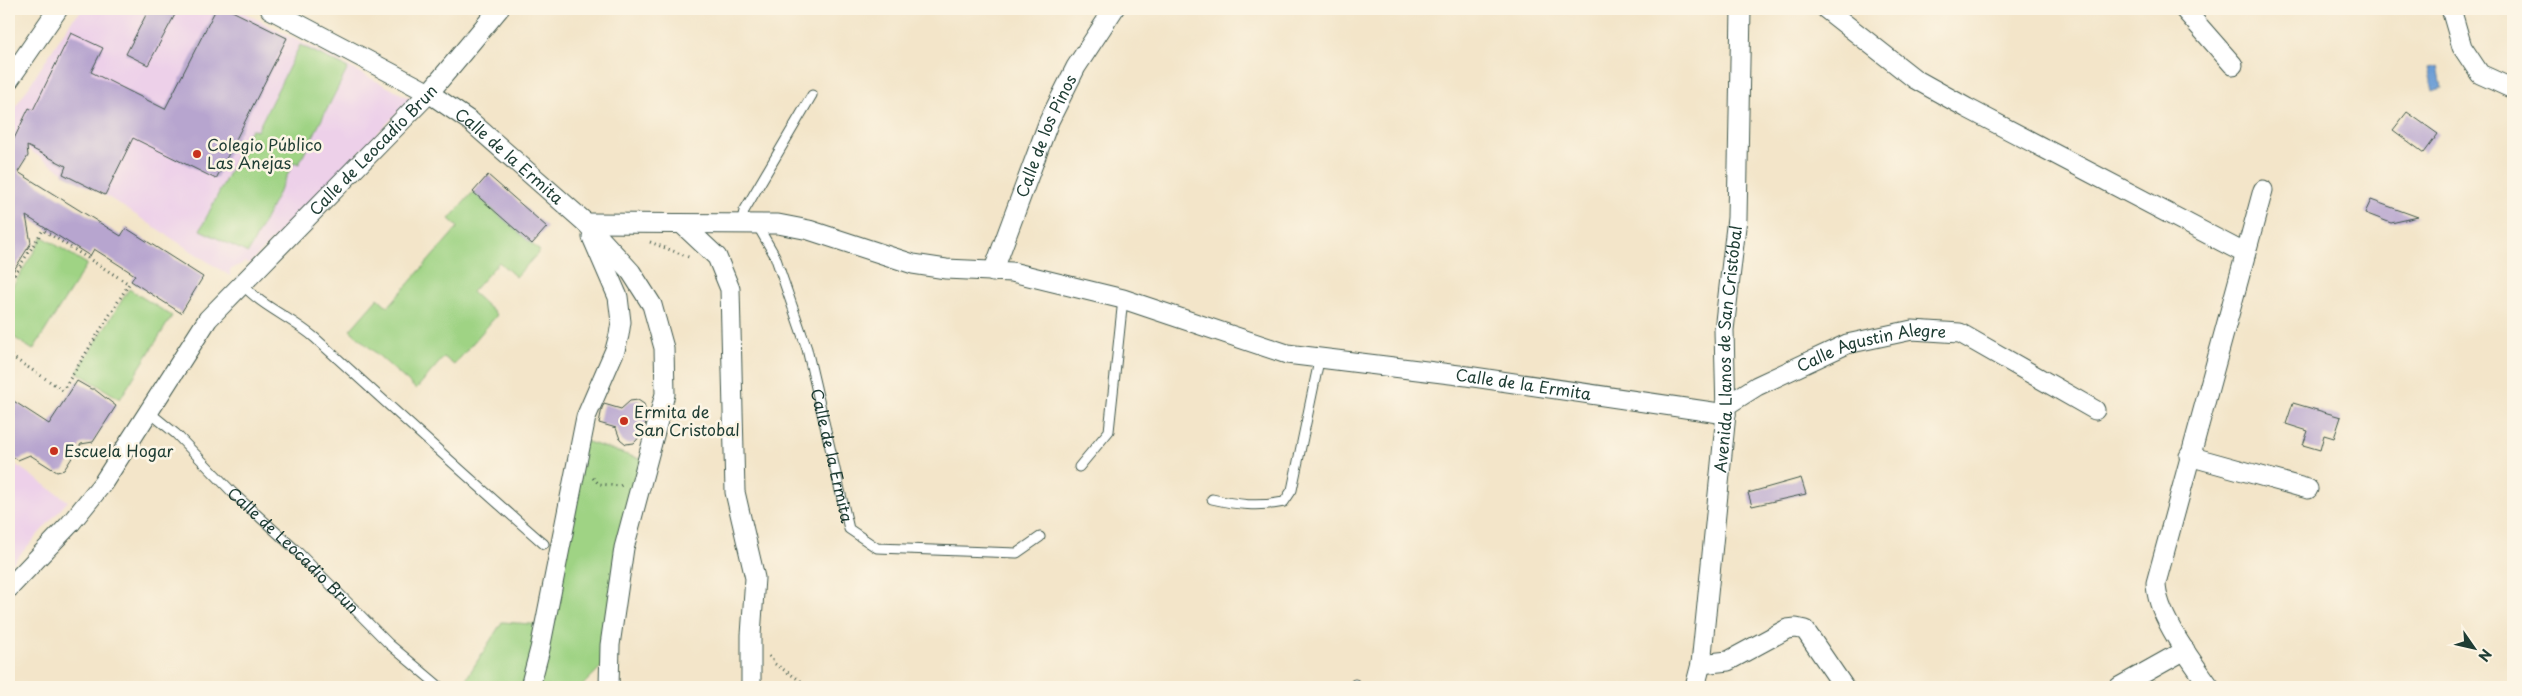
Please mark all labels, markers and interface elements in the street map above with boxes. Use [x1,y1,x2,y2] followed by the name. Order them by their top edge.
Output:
[1009,70,1082,201] street label: Calle de los Pinos
[303,79,442,220] street label: Calle de Leocadio Brun
[451,101,569,209] street label: Calle de la Ermita
[207,132,322,174] place label: Colegio Público Las Anejas
[191,148,203,160] marker: Colegio Público Las Anejas
[1707,224,1747,474] street label: Avenida Llanos de San Cristóbal
[1792,317,1947,377] street label: Calle Agustin Alegre
[1454,362,1593,405] street label: Calle de la Ermita
[806,386,860,525] street label: Calle de la Ermita
[634,399,740,441] place label: Ermita de San Cristobal
[618,415,630,427] marker: Ermita de San Cristobal
[64,438,173,462] place label: Escuela Hogar
[48,445,60,457] marker: Escuela Hogar
[223,481,365,618] street label: Calle de Leocadio Brun
[2450,624,2500,674] north arrow
[2473,645,2497,666] text: N

